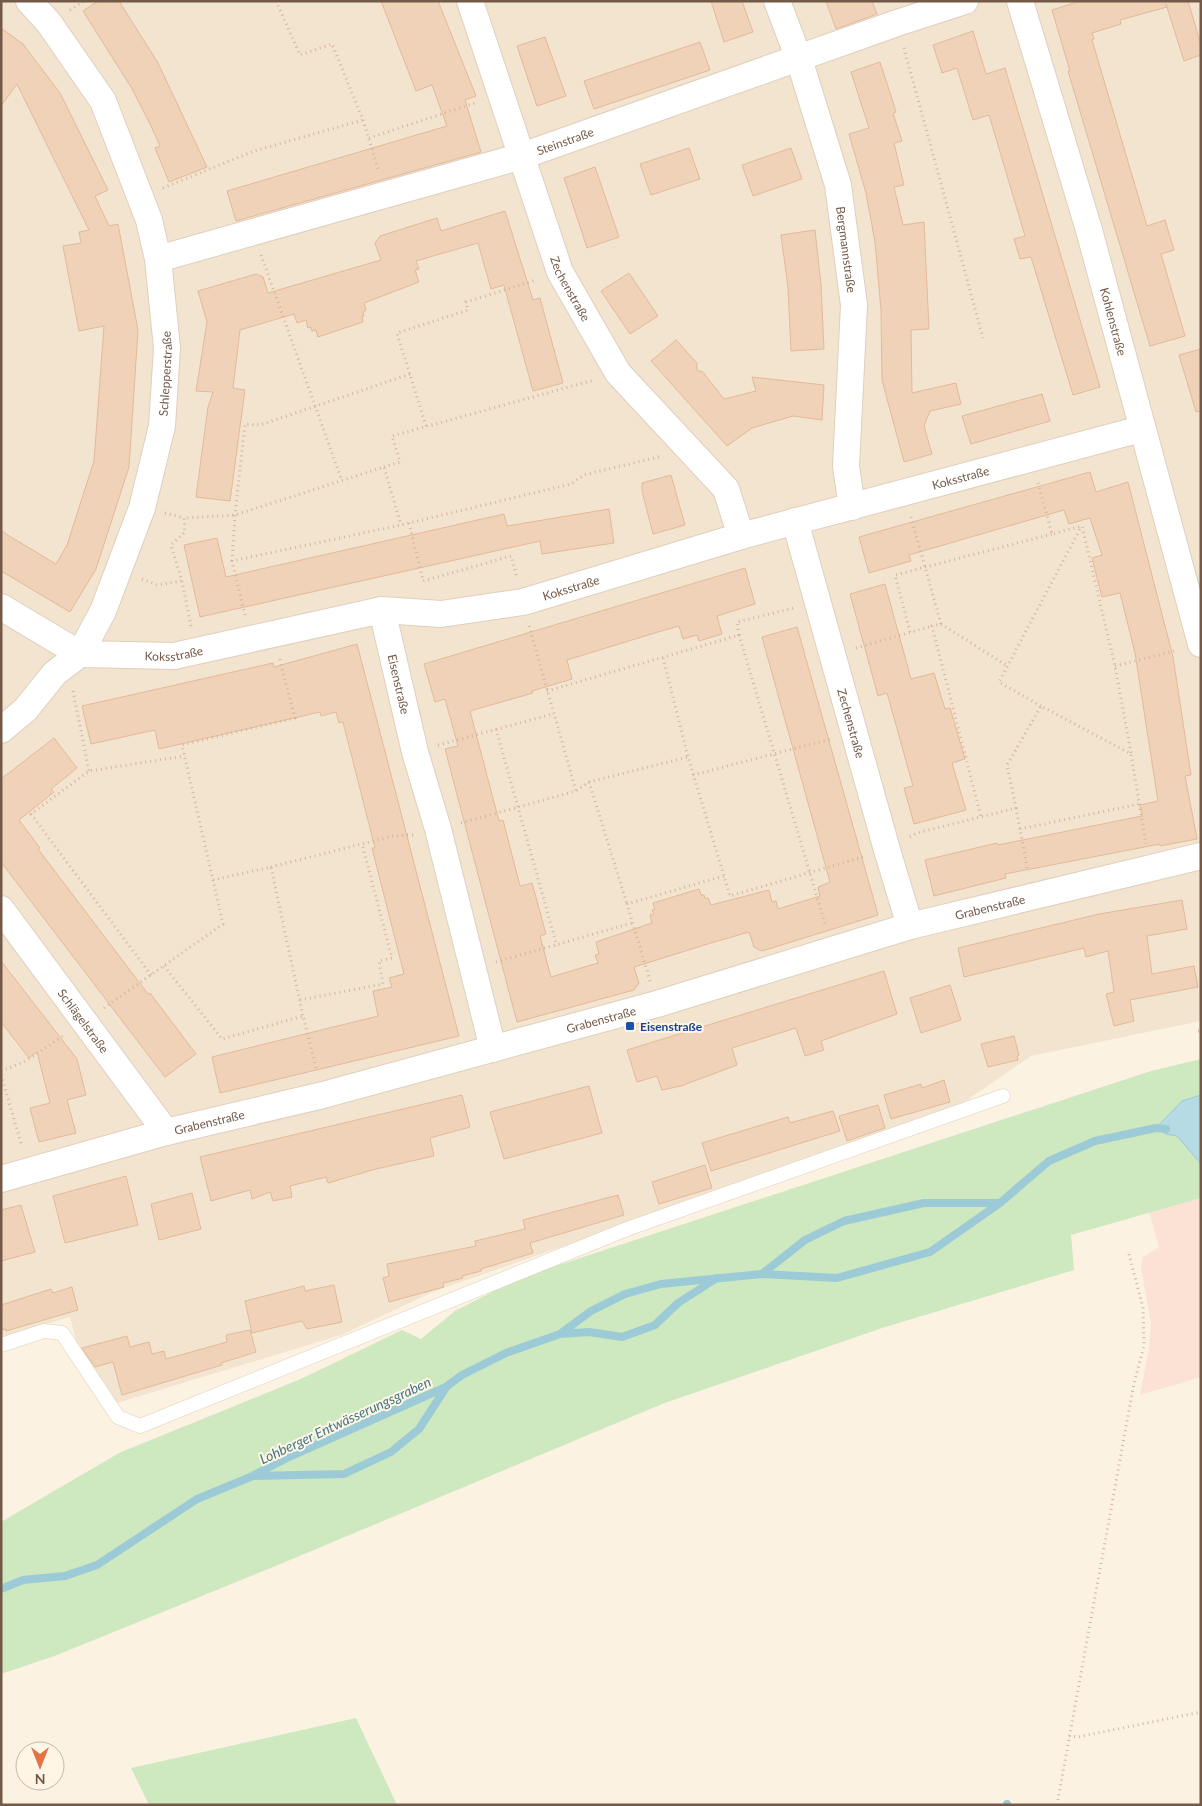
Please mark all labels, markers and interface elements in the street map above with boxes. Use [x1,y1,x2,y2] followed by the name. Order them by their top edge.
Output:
[535,124,596,158] street label: Steinstraße
[833,205,860,294] street label: Bergmannstraße
[548,254,594,324] street label: Zechenstraße
[1097,286,1130,357] street label: Kohlenstraße
[155,330,175,417] street label: Schlepperstraße
[930,462,991,492] street label: Koksstraße
[541,572,601,603] street label: Koksstraße
[145,642,204,664] street label: Koksstraße
[385,653,413,715] street label: Eisenstraße
[835,687,868,760] street label: Zechenstraße
[953,891,1027,922] street label: Grabenstraße
[55,986,112,1056] street label: Schlägelstraße
[564,1003,638,1036] street label: Grabenstraße
[640,1019,703,1034] place label: Eisenstraße
[624,1020,636,1032] marker: Eisenstraße
[173,1106,246,1137] street label: Grabenstraße
[257,1373,433,1467] water label: Lohberger Entwässerungsgraben
[15,1741,65,1791] north arrow
[35,1771,45,1788] text: N

